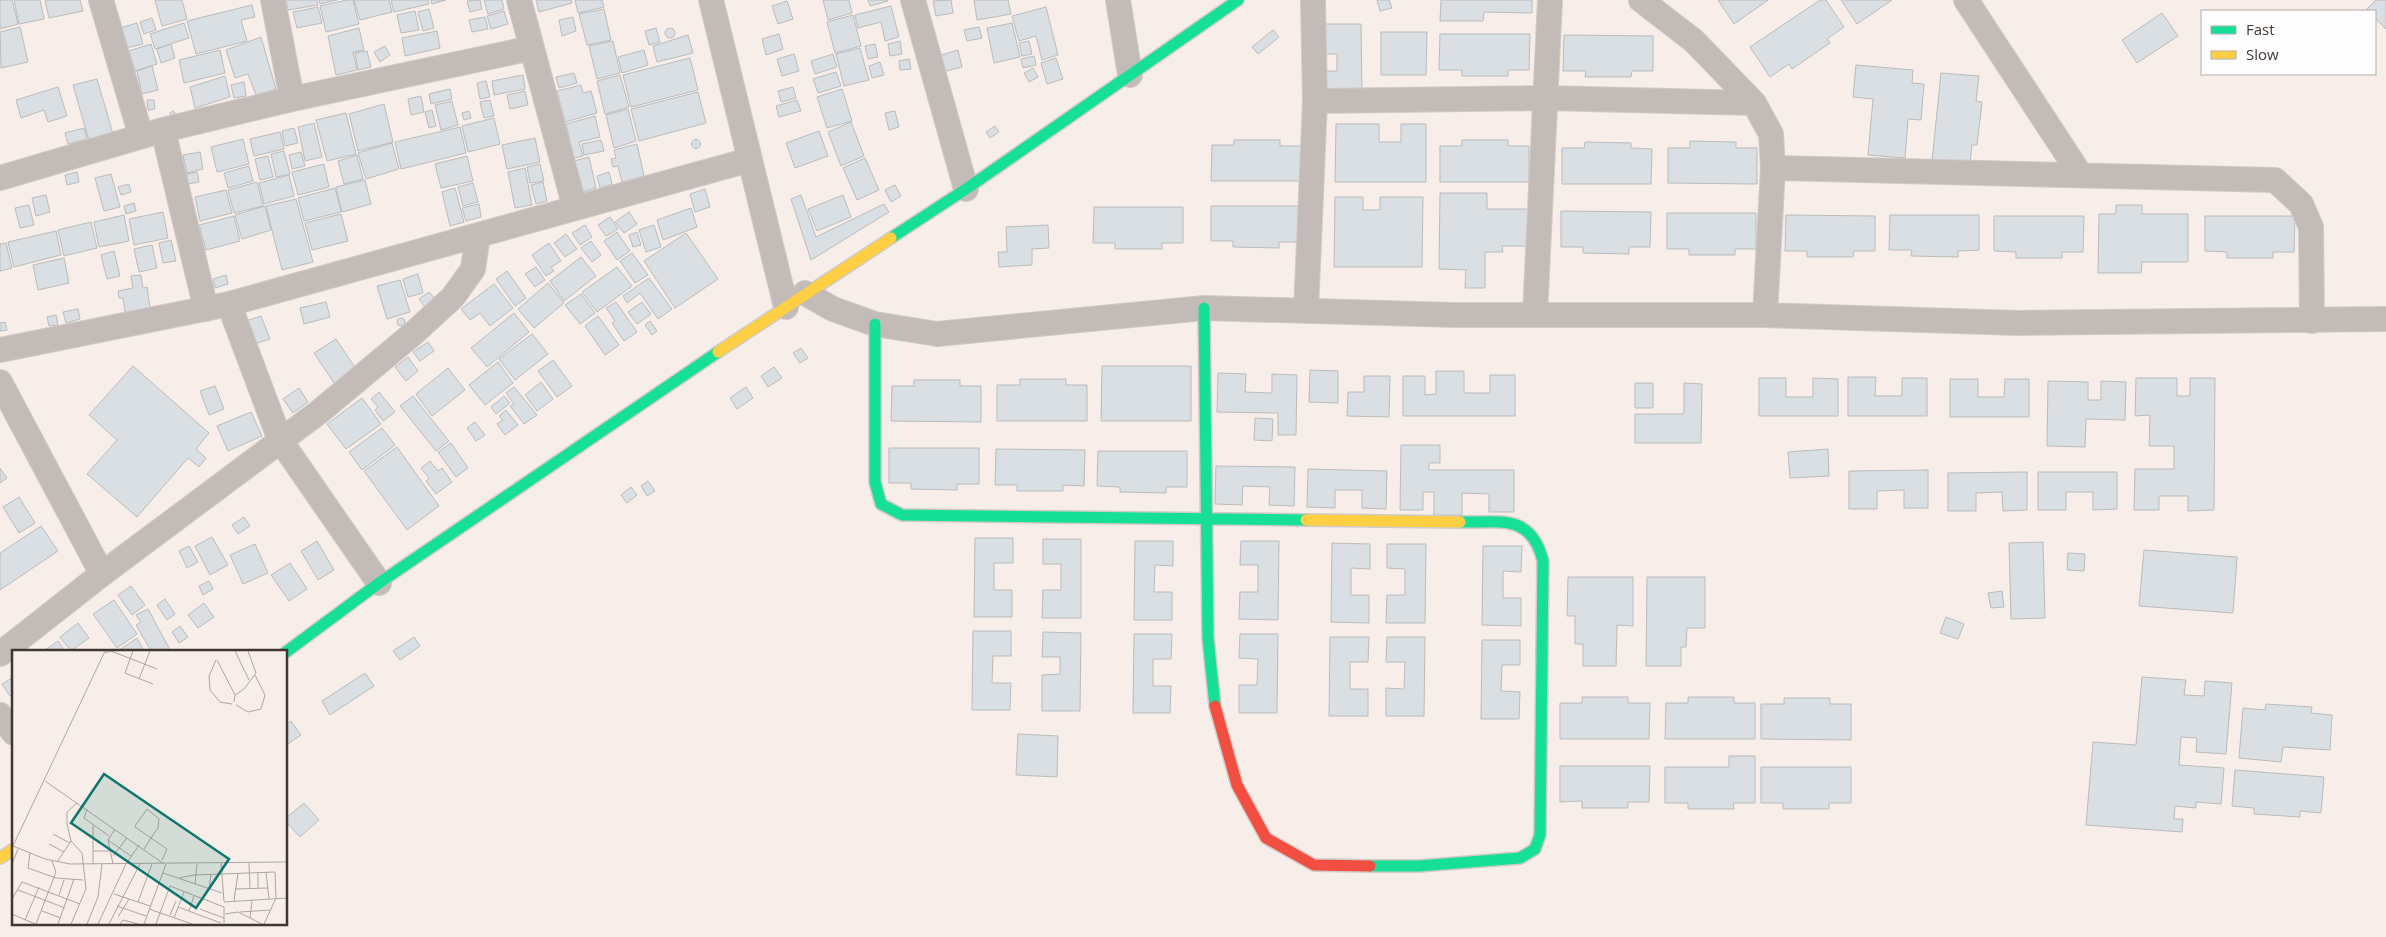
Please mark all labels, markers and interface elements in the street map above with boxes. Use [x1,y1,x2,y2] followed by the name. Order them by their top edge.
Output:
[2201,10,2376,75] legend
[2246,19,2275,39] text: Fast
[2246,44,2279,64] text: Slow
[12,650,288,924] inset map

